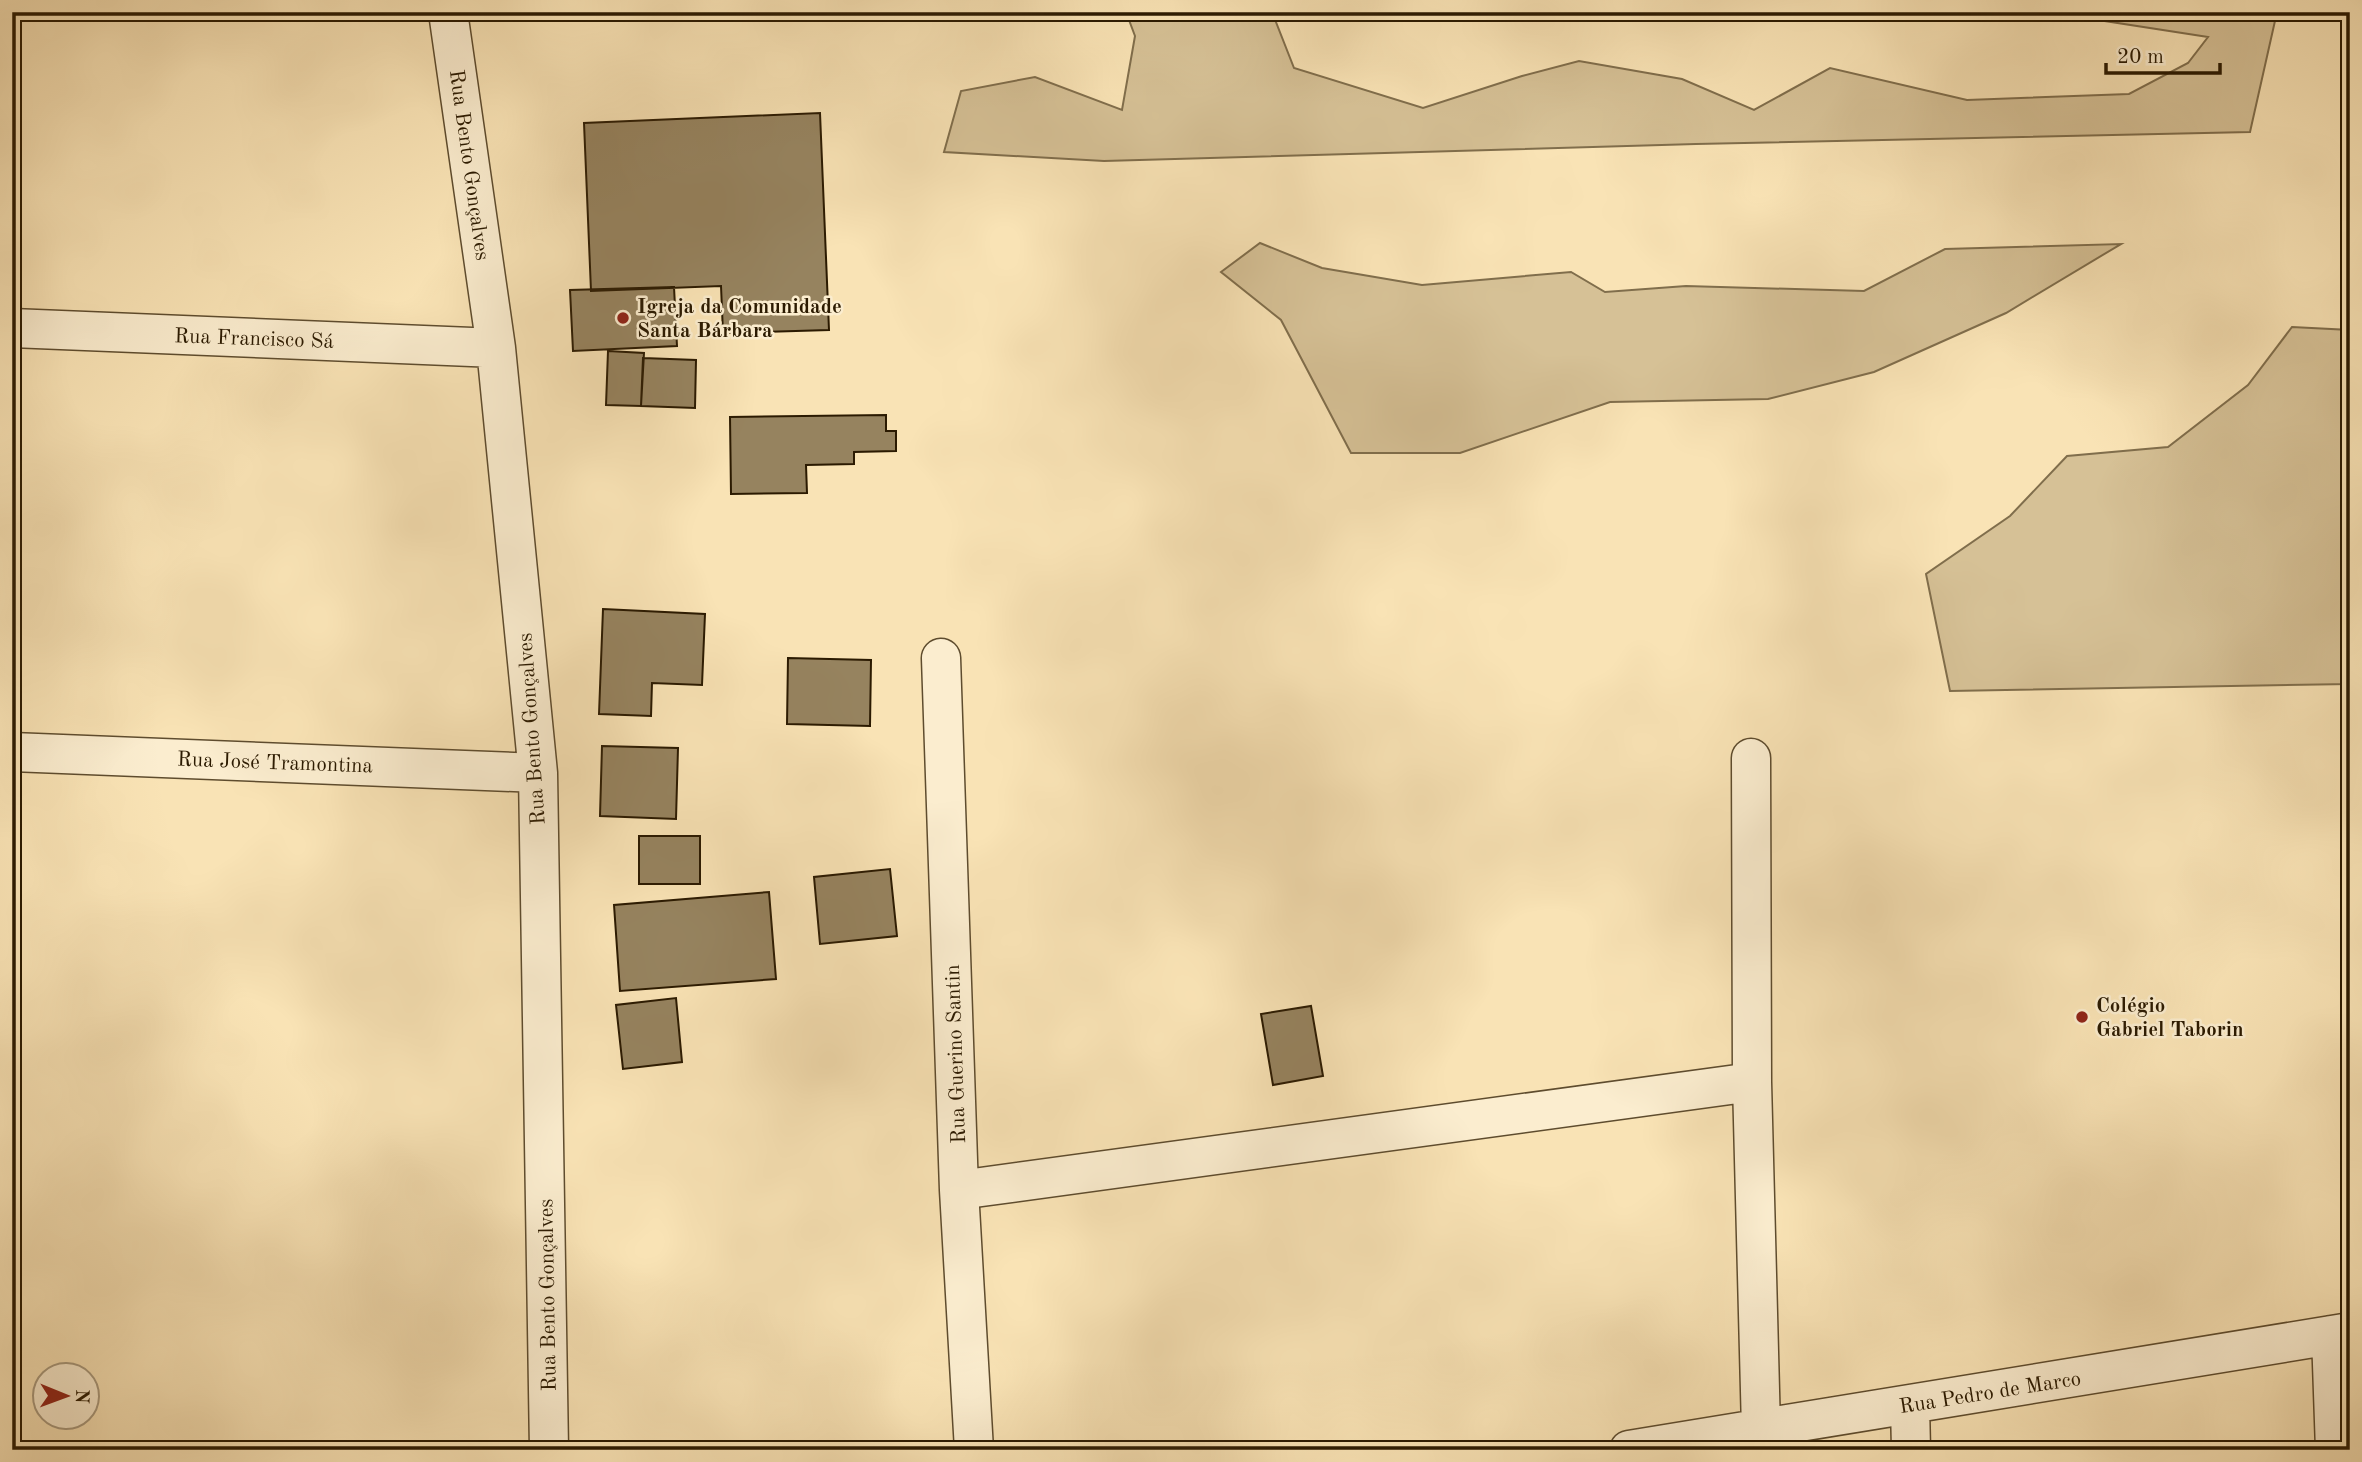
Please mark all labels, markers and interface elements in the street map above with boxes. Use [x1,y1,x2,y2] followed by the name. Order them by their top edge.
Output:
[2106,32,2220,76] scale bar
[2117,47,2164,68] text: 20 m
[445,68,492,262] street label: Rua Bento Gonçalves
[637,297,842,342] place label: Igreja da Comunidade Santa Bárbara
[615,310,631,326] marker: Igreja da Comunidade Santa Bárbara
[174,326,334,353] street label: Rua Francisco Sá
[515,632,550,826] street label: Rua Bento Gonçalves
[177,750,373,777] street label: Rua José Tramontina
[943,964,970,1144] street label: Rua Guerino Santin
[2096,996,2244,1041] place label: Colégio Gabriel Taborin
[2074,1009,2090,1025] marker: Colégio Gabriel Taborin
[536,1198,561,1391] street label: Rua Bento Gonçalves
[32,1360,102,1430] north arrow
[1898,1369,2083,1418] street label: Rua Pedro de Marco
[71,1389,90,1404] text: N

